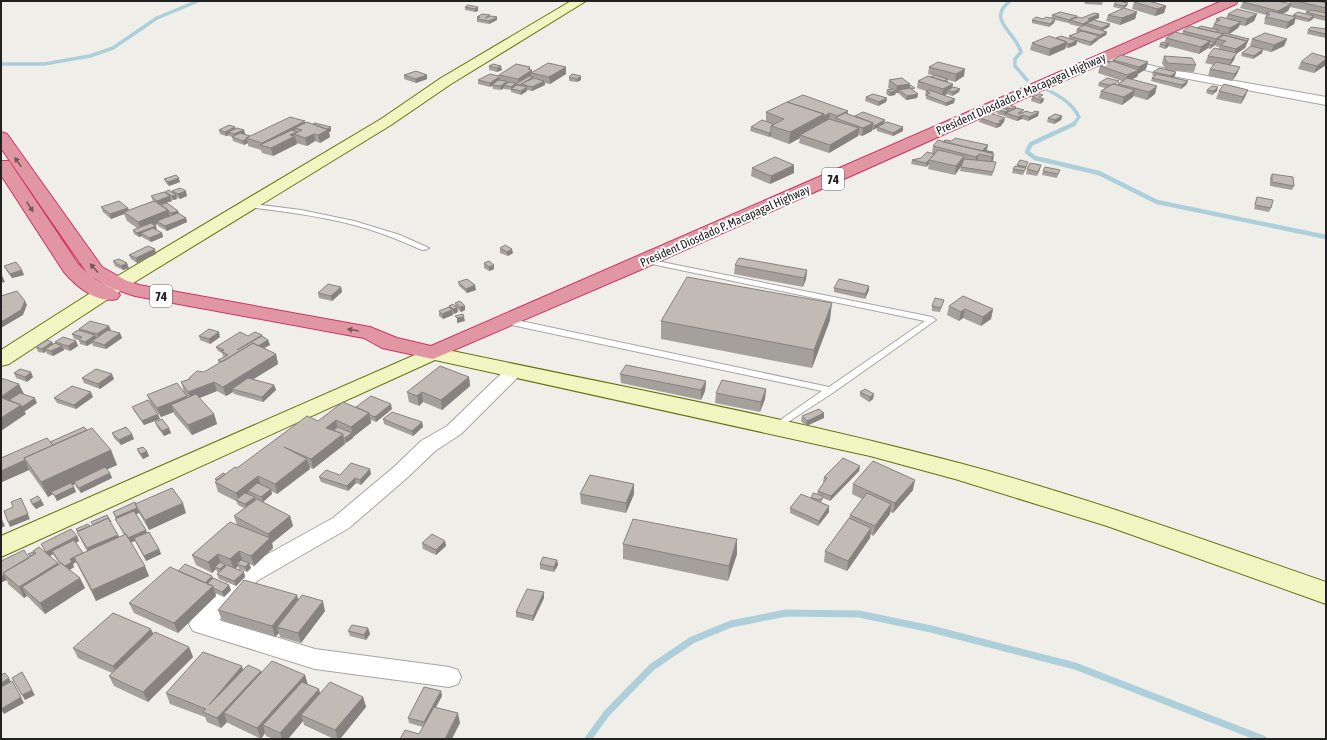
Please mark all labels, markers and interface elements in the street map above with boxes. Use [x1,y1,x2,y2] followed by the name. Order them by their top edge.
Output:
[934,50,1108,138] street label: President Diosdado P. Macapagal Highway
[14,157,22,167] one-way arrow
[822,168,844,190] road number: 74
[638,182,812,270] street label: President Diosdado P. Macapagal Highway
[26,201,33,213] one-way arrow
[89,262,98,273] one-way arrow
[150,285,172,307] road number: 74
[347,327,360,333] one-way arrow

